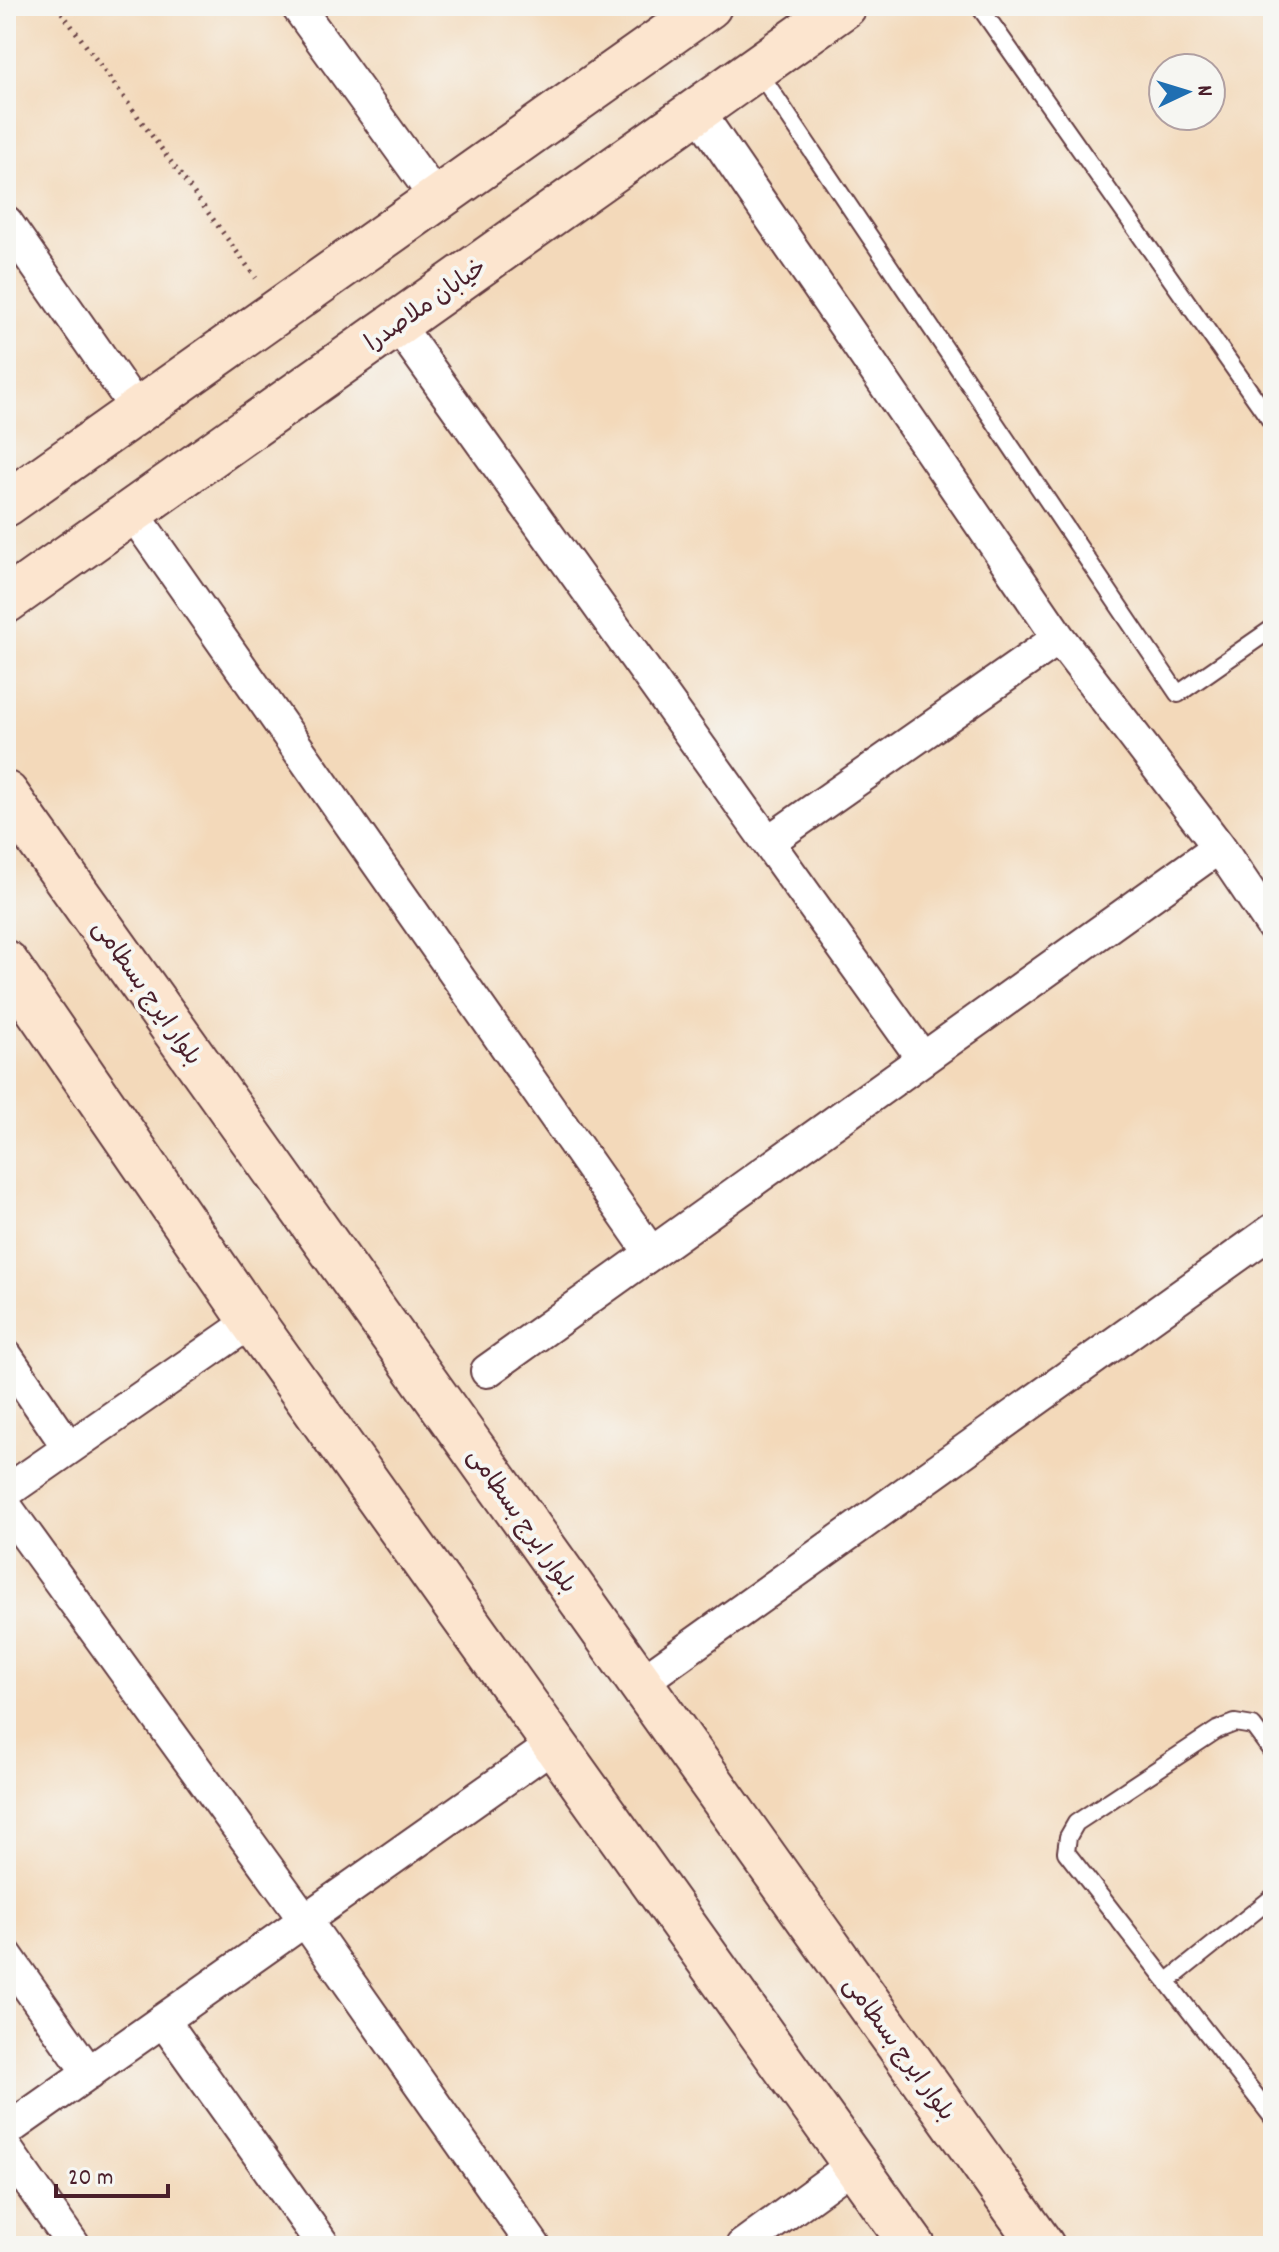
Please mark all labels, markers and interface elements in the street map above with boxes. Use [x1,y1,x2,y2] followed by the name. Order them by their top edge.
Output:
[1147,52,1227,132] north arrow
[1188,84,1219,97] text: N
[359,252,495,361] street label: خیابان ملاصدرا
[83,914,208,1073] street label: بلوار ایرج بسطامی
[458,1442,583,1601] street label: بلوار ایرج بسطامی
[834,1971,962,2129] street label: بلوار ایرج بسطامی
[56,2148,168,2198] scale bar
[68,2162,114,2196] text: 20 m

